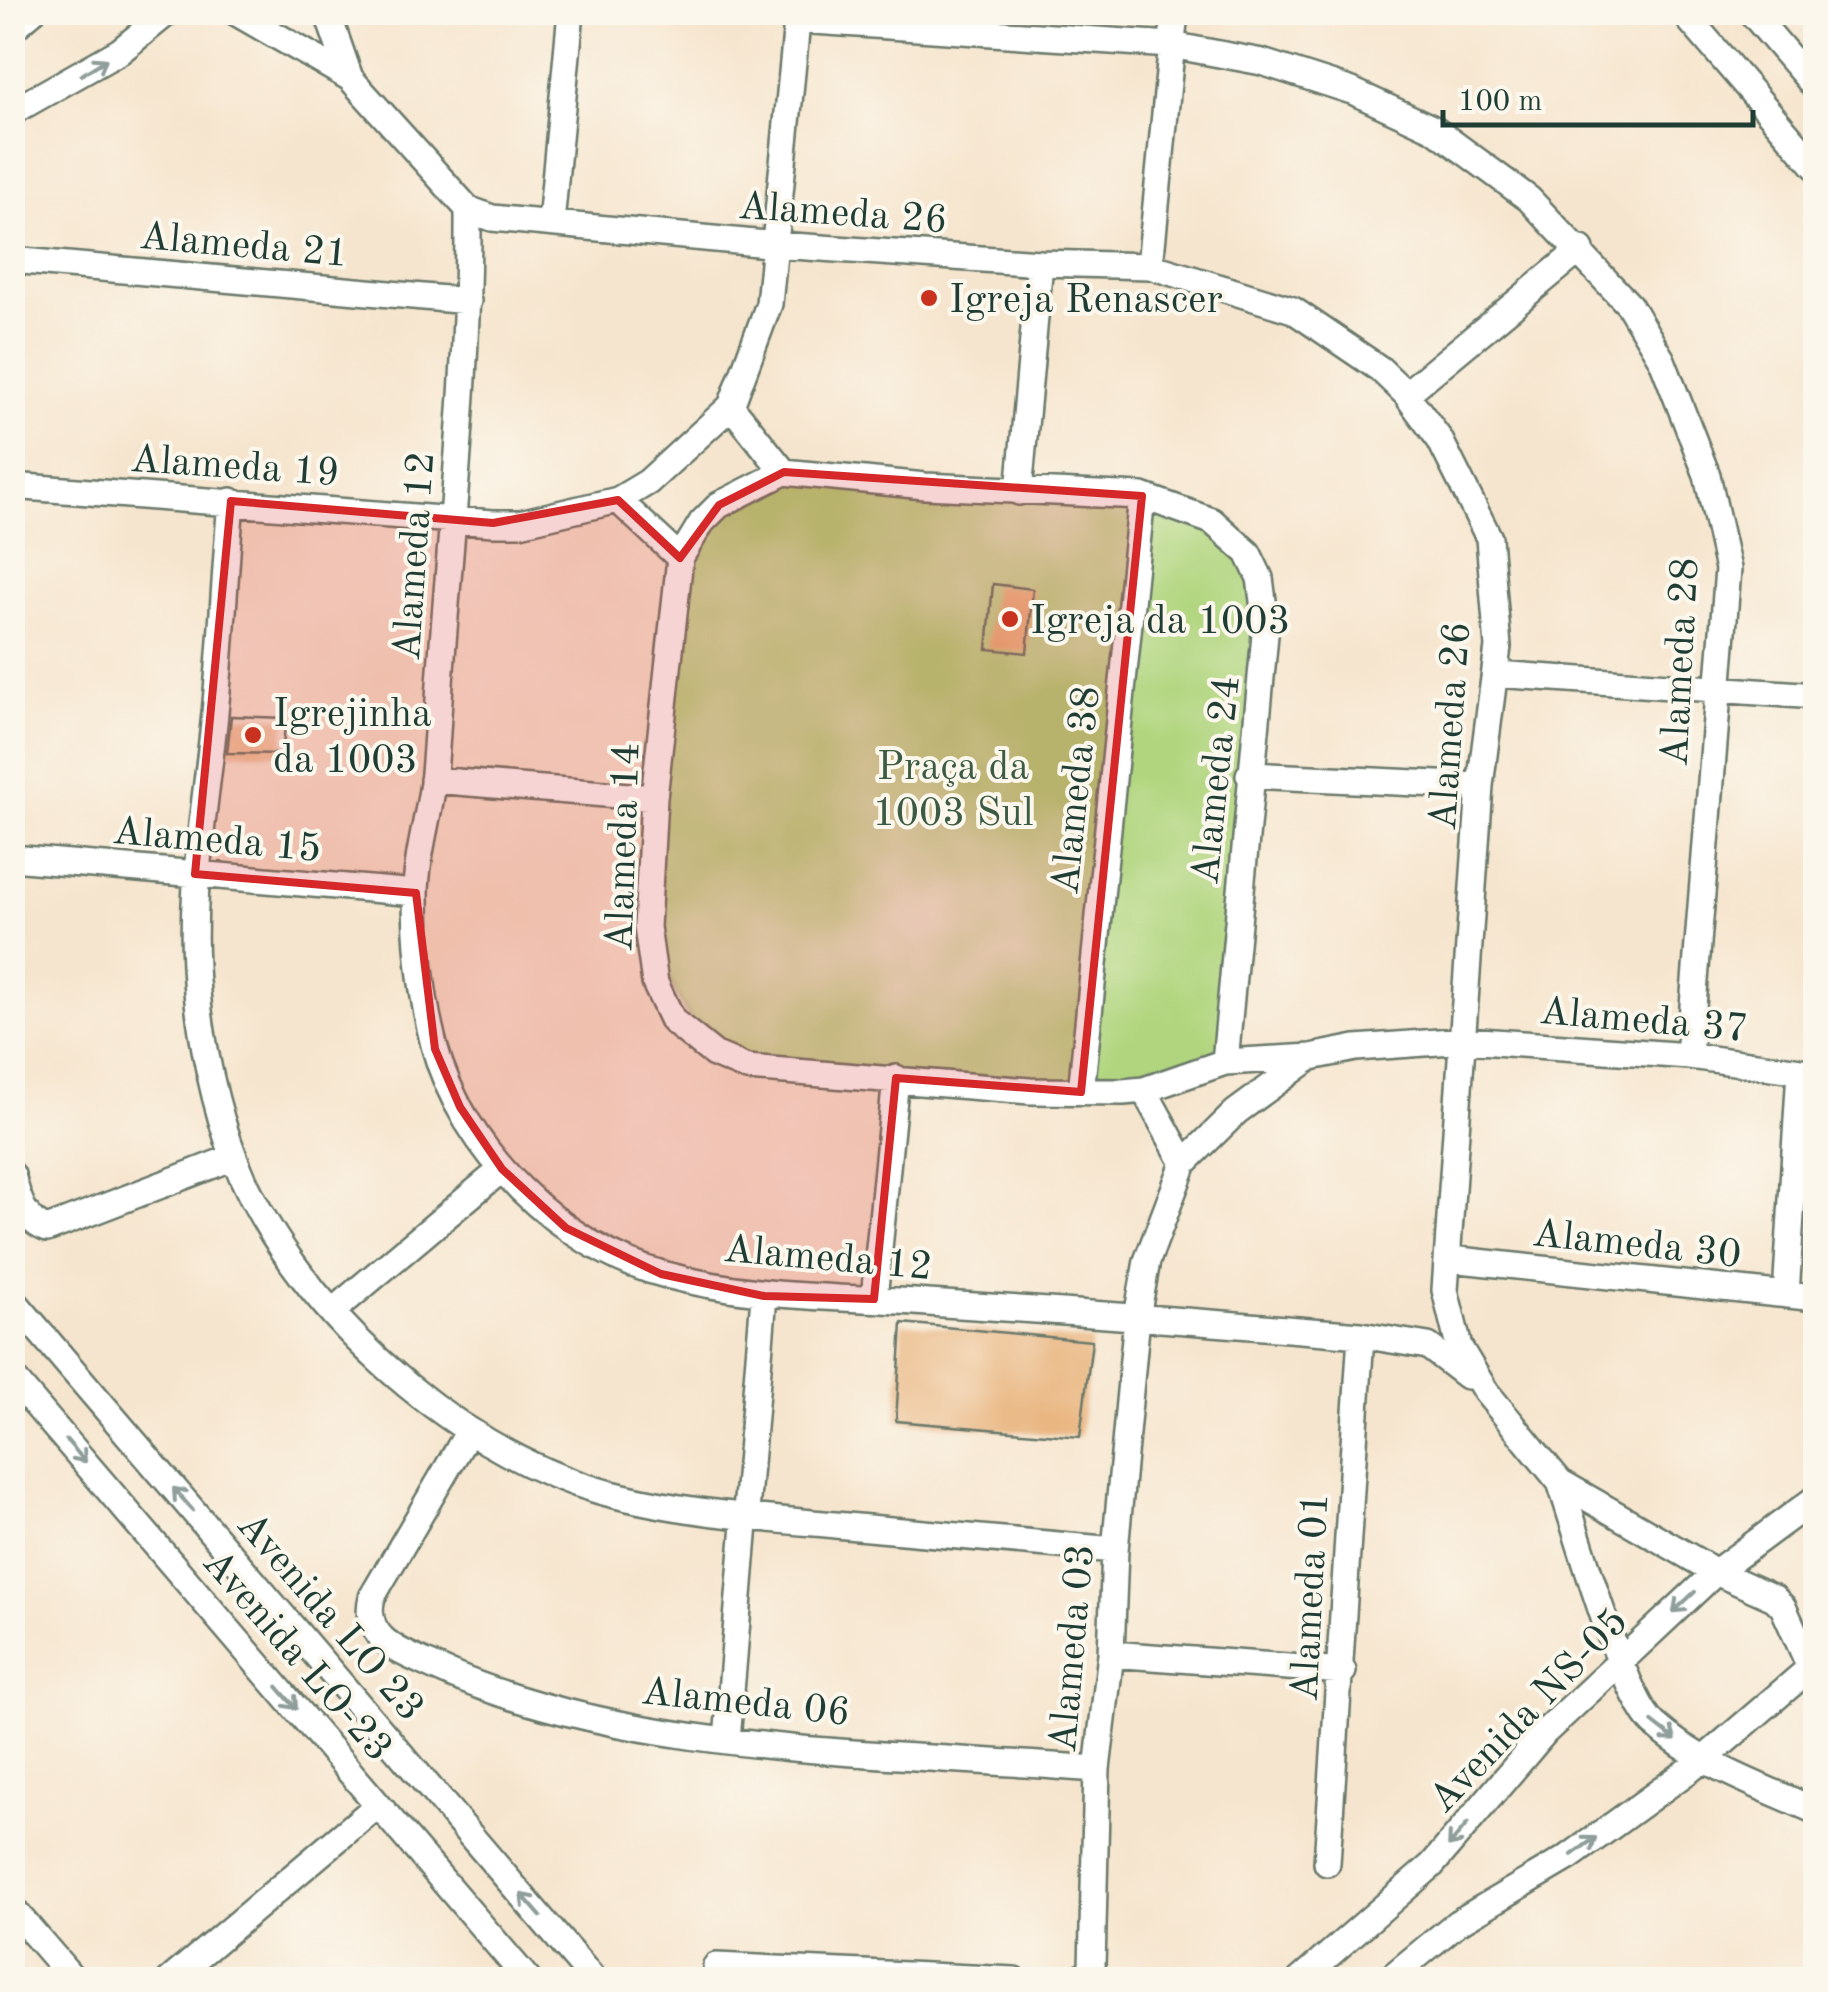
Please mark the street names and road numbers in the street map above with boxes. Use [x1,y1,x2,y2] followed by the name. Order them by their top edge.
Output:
[737,188,949,242] street label: Alameda 26
[138,218,350,276] street label: Alameda 21
[129,441,341,495] street label: Alameda 19
[389,450,443,662] street label: Alameda 12
[1657,557,1707,768] street label: Alameda 28
[1425,620,1479,832] street label: Alameda 26
[1187,674,1249,887] street label: Alameda 24
[1047,684,1109,897] street label: Alameda 38
[601,742,649,953] street label: Alameda 14
[111,813,323,871] street label: Alameda 15
[1538,993,1750,1051] street label: Alameda 37
[1530,1215,1743,1277] street label: Alameda 30
[722,1231,934,1289] street label: Alameda 12
[1287,1492,1337,1703] street label: Alameda 01
[228,1506,430,1730] street label: Avenida LO 23
[1045,1542,1103,1754] street label: Alameda 03
[194,1543,398,1770] street label: Avenida LO-23
[1423,1602,1637,1822] street label: Avenida NS-05
[639,1673,852,1735] street label: Alameda 06

